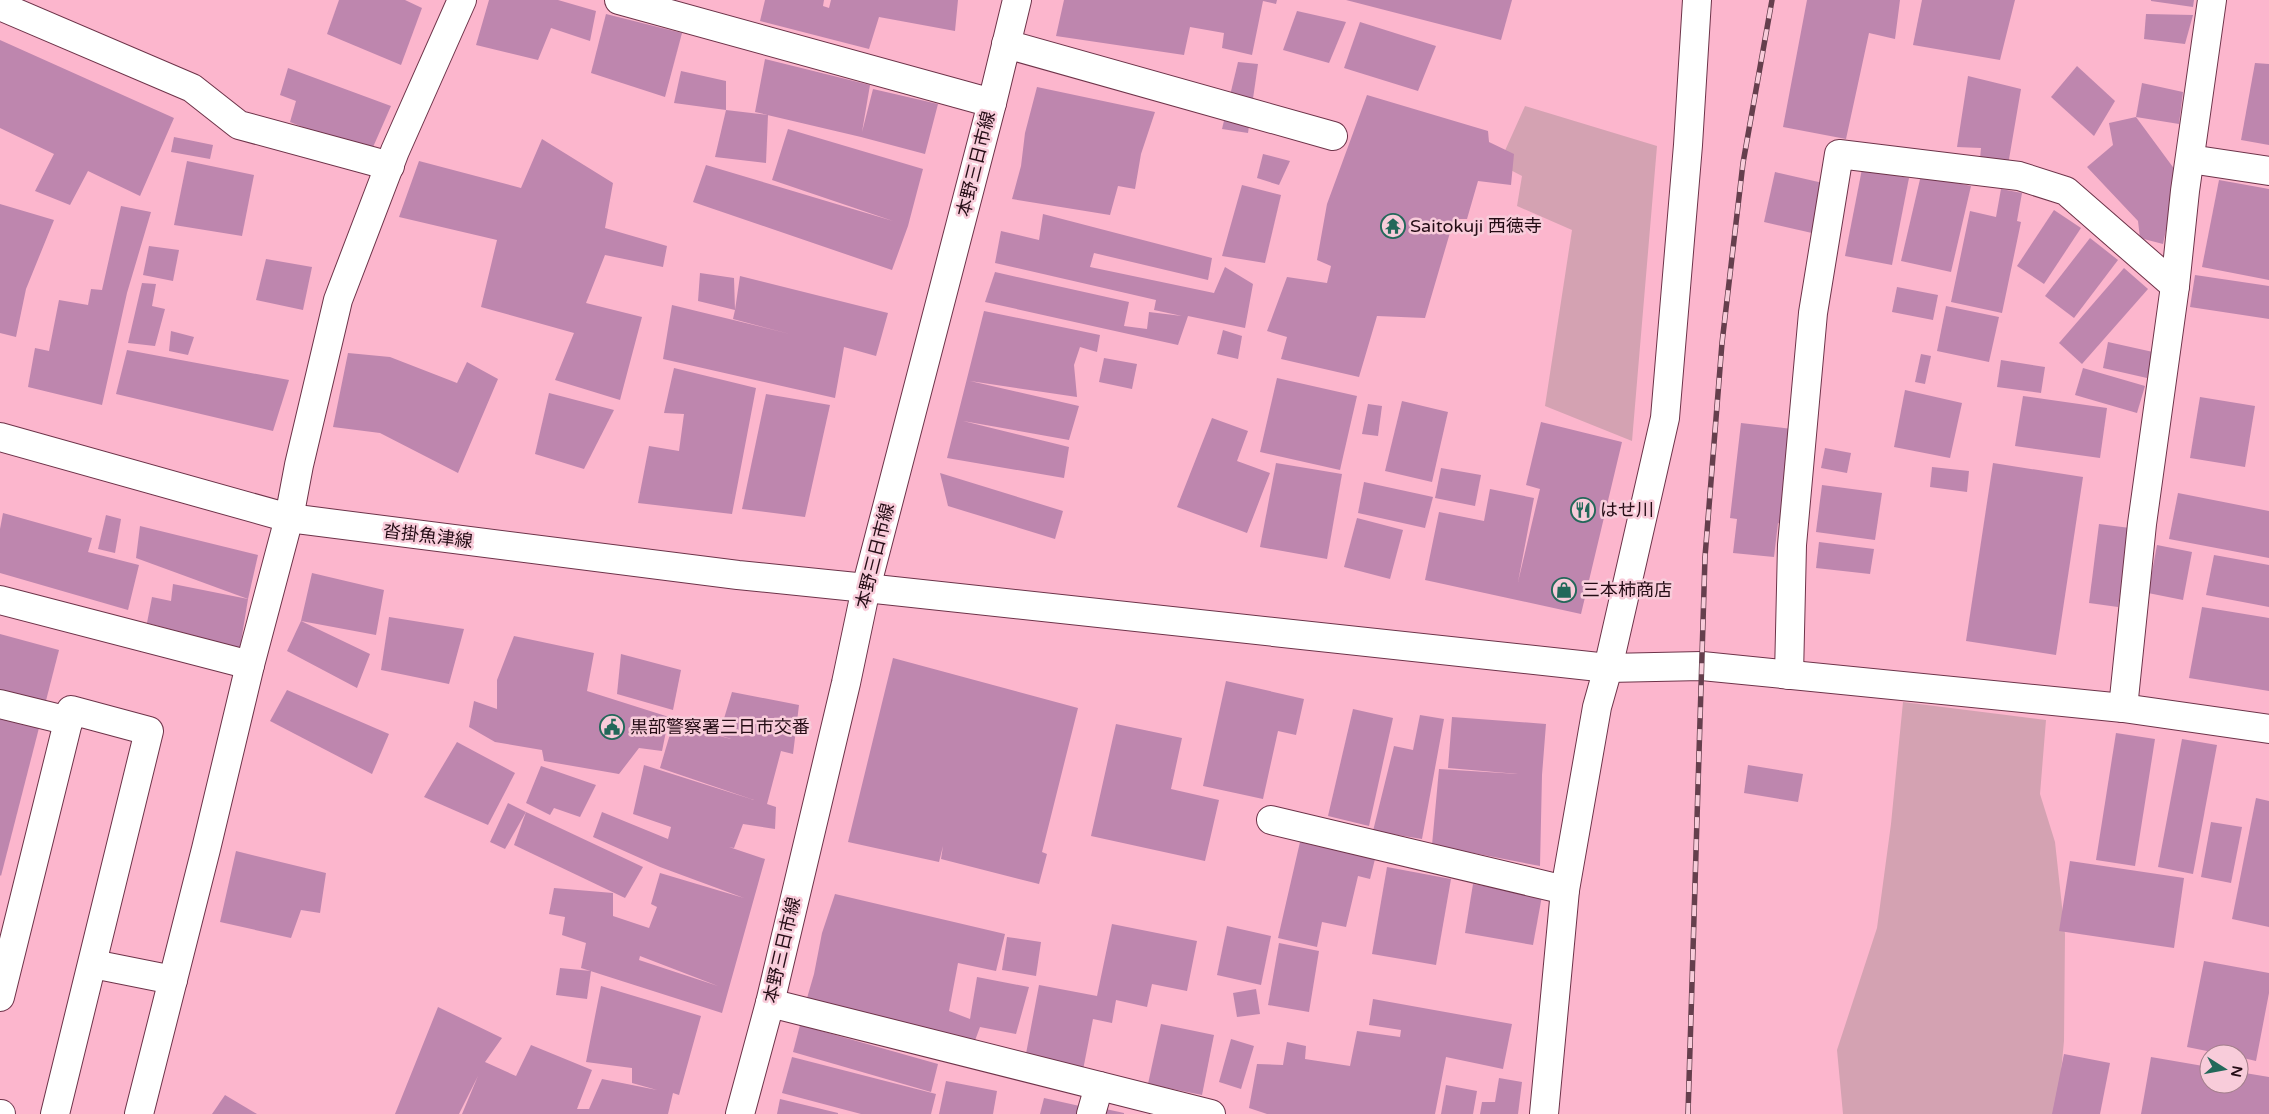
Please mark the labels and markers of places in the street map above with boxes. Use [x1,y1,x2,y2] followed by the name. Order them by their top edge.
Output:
[1380,213,1406,239] temple icon: Saitokuji 西徳寺
[1410,215,1542,237] place label: Saitokuji 西徳寺
[1570,497,1596,523] restaurant icon: はせ川
[1600,499,1654,521] place label: はせ川
[1551,577,1577,603] shop icon: 三本柿商店
[1582,579,1672,601] place label: 三本柿商店
[599,714,625,740] public building icon: 黒部警察署三日市交番
[630,716,810,738] place label: 黒部警察署三日市交番

